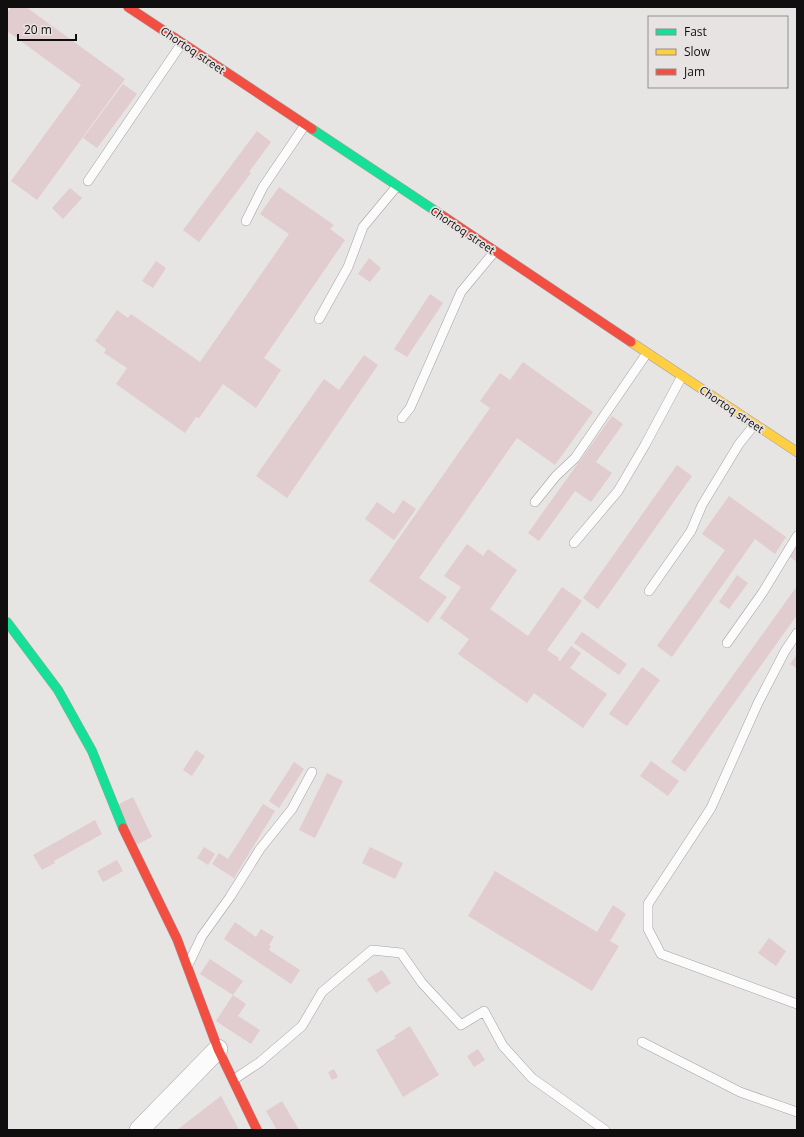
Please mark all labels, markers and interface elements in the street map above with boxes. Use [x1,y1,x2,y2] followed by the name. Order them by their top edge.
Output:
[18,16,76,42] scale bar
[648,16,788,88] legend
[24,21,52,38] text: 20 m
[158,23,228,77] street label: Chortoq street
[684,23,707,40] text: Fast
[684,43,711,60] text: Slow
[683,63,705,80] text: Jam
[428,203,498,257] street label: Chortoq street
[697,382,767,436] street label: Chortoq street

